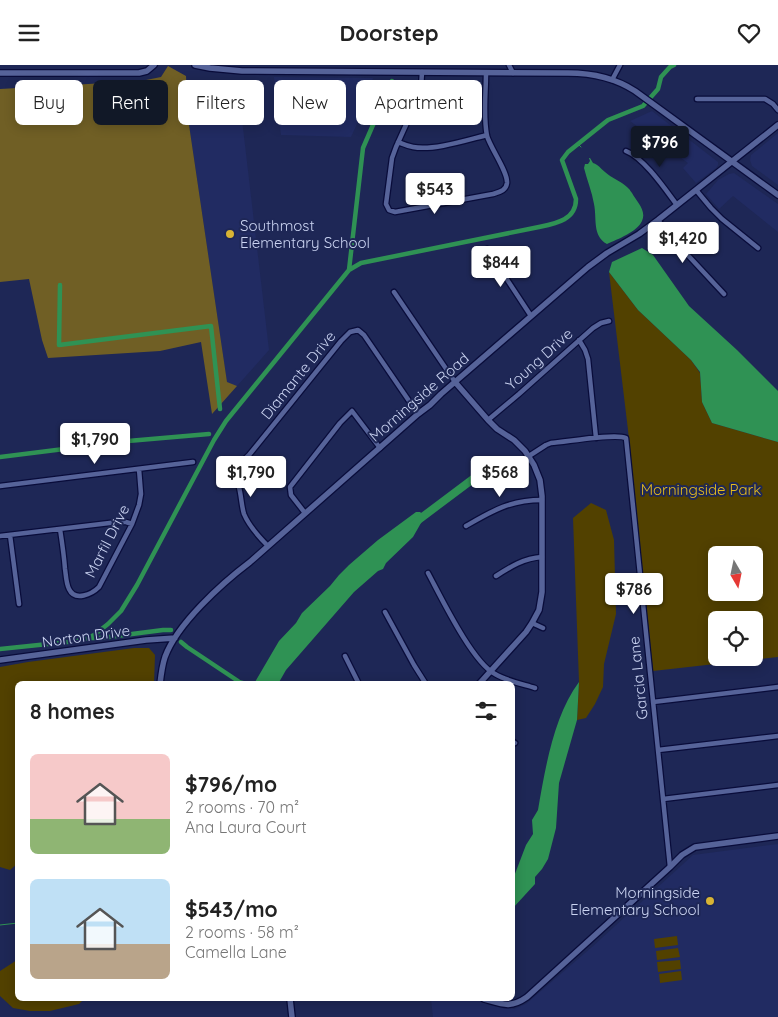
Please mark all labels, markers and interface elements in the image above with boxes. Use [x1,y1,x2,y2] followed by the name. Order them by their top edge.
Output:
[15,19,43,47] icon: menu
[339,19,439,47] text: Doorstep
[735,19,763,47] icon: heart
[15,80,83,125] chip: Buy
[93,80,168,125] chip: Rent
[178,80,264,125] chip: Filters
[274,80,346,125] chip: New
[356,80,482,125] chip: Apartment
[630,126,690,168] pin: $796
[642,132,678,152] text: $796
[405,173,465,215] pin: $543
[417,179,453,199] text: $543
[240,216,370,252] place label: Southmost Elementary School
[642,221,724,264] pin: $1,420
[224,228,236,240] marker: Southmost Elementary School
[659,228,707,248] text: $1,420
[471,245,531,288] pin: $844
[482,252,520,272] text: $844
[502,324,576,394] street label: Young Drive
[257,327,339,423] street label: Diamante Drive
[365,348,473,446] street label: Morningside Road
[54,423,136,465] pin: $1,790
[71,429,119,449] text: $1,790
[210,455,292,498] pin: $1,790
[470,455,530,498] pin: $568
[227,462,275,482] text: $1,790
[482,462,518,482] text: $568
[641,480,761,499] park label: Morningside Park
[80,501,134,581] street label: Marfil Drive
[708,546,762,601] north arrow
[708,546,763,666] map controls
[604,573,664,615] pin: $786
[616,579,652,599] text: $786
[708,611,763,666] button: locate
[41,620,131,652] street label: Norton Drive
[624,635,652,721] street label: Garcia Lane
[472,697,500,725] icon: filters
[30,698,115,724] text: 8 homes
[185,771,277,797] text: $796/mo
[70,774,130,834] icon: home
[185,797,299,817] text: 2 rooms · 70 m²
[185,817,307,837] text: Ana Laura Court
[570,883,700,919] place label: Morningside Elementary School
[704,895,716,907] marker: Morningside Elementary School
[185,896,278,922] text: $543/mo
[70,899,130,959] icon: home
[185,922,299,942] text: 2 rooms · 58 m²
[185,942,287,962] text: Camella Lane

